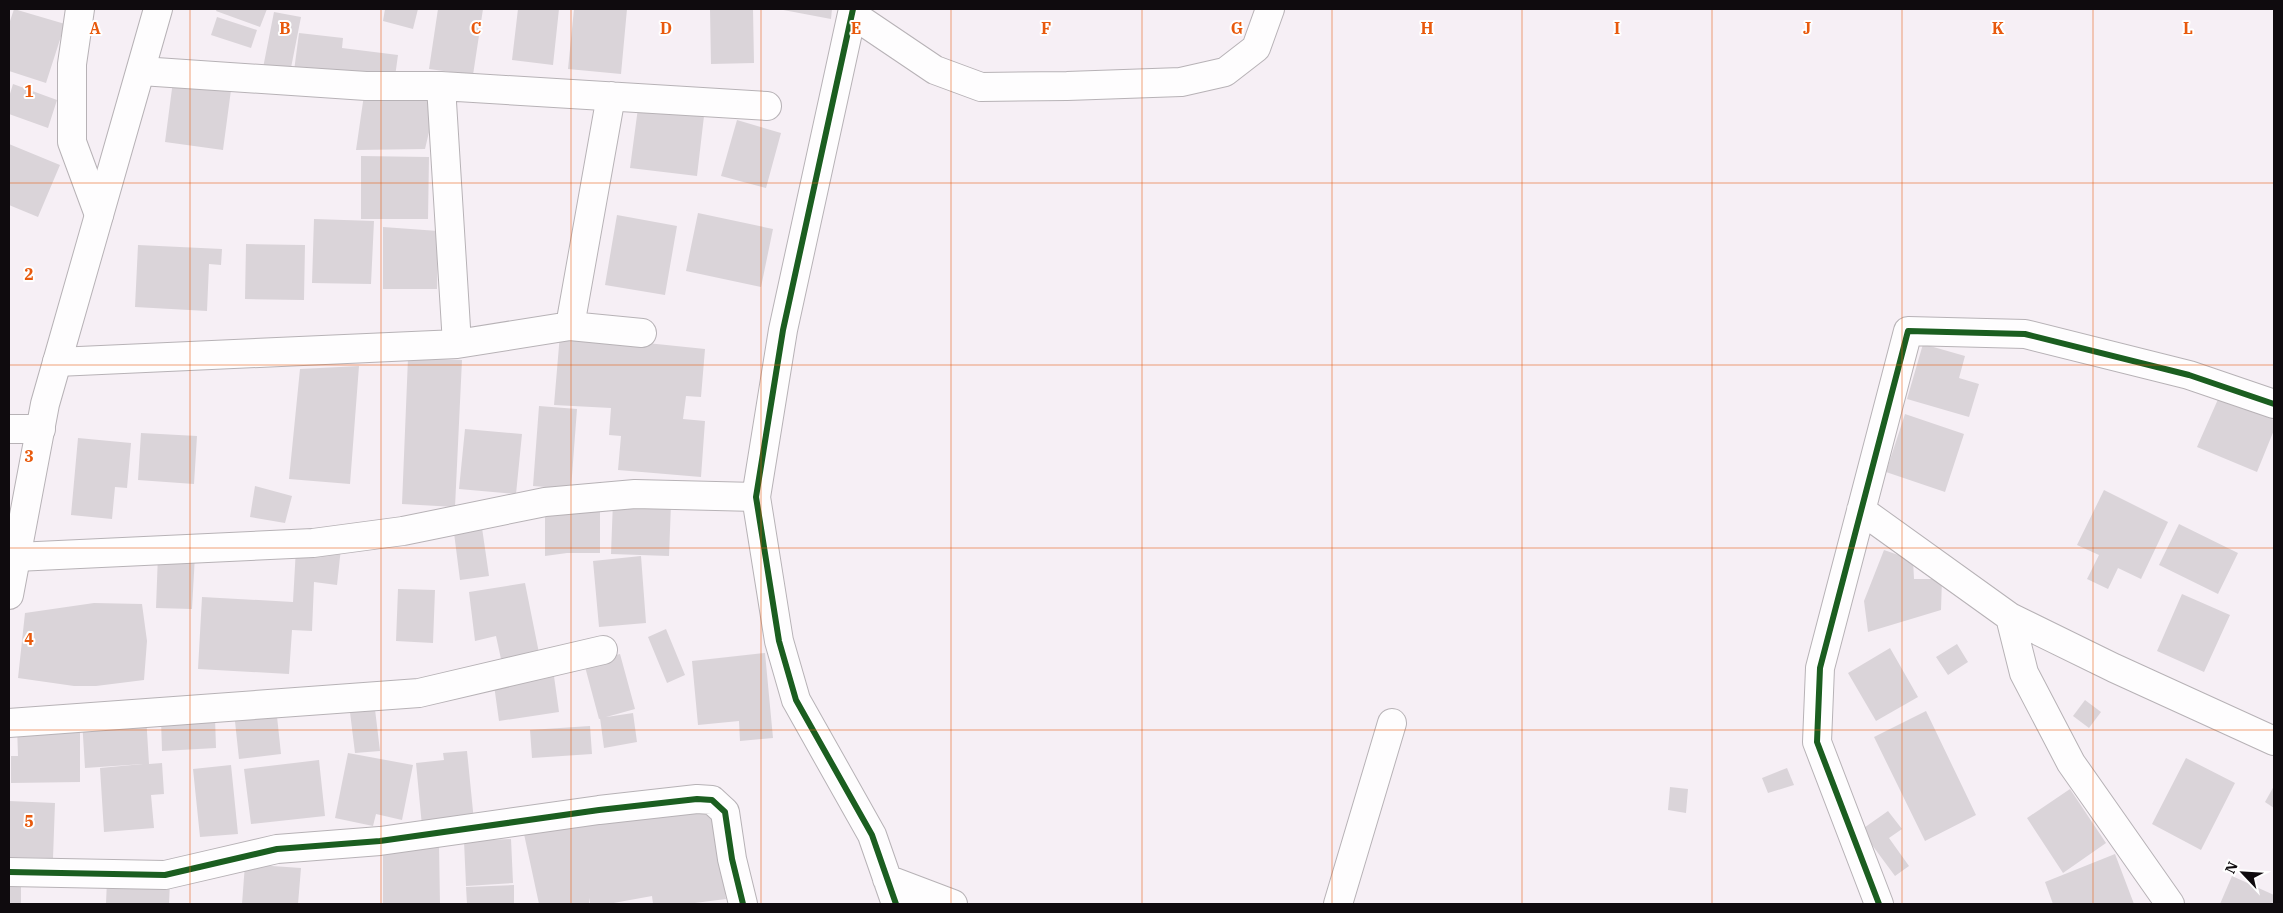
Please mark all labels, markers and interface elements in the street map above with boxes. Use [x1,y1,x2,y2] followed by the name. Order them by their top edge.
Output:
[89,18,101,38] text: A
[279,18,291,38] text: B
[471,18,481,38] text: C
[660,18,672,38] text: D
[851,18,861,38] text: E
[1041,18,1051,38] text: F
[1231,18,1243,38] text: G
[1421,18,1434,38] text: H
[1614,18,1620,38] text: I
[1803,18,1811,38] text: J
[1992,18,2005,38] text: K
[2183,18,2193,38] text: L
[24,81,34,101] text: 1
[24,264,34,284] text: 2
[24,446,34,466] text: 3
[24,629,34,649] text: 4
[24,811,34,831] text: 5
[2218,848,2268,898] north arrow
[2221,859,2242,876] text: N

